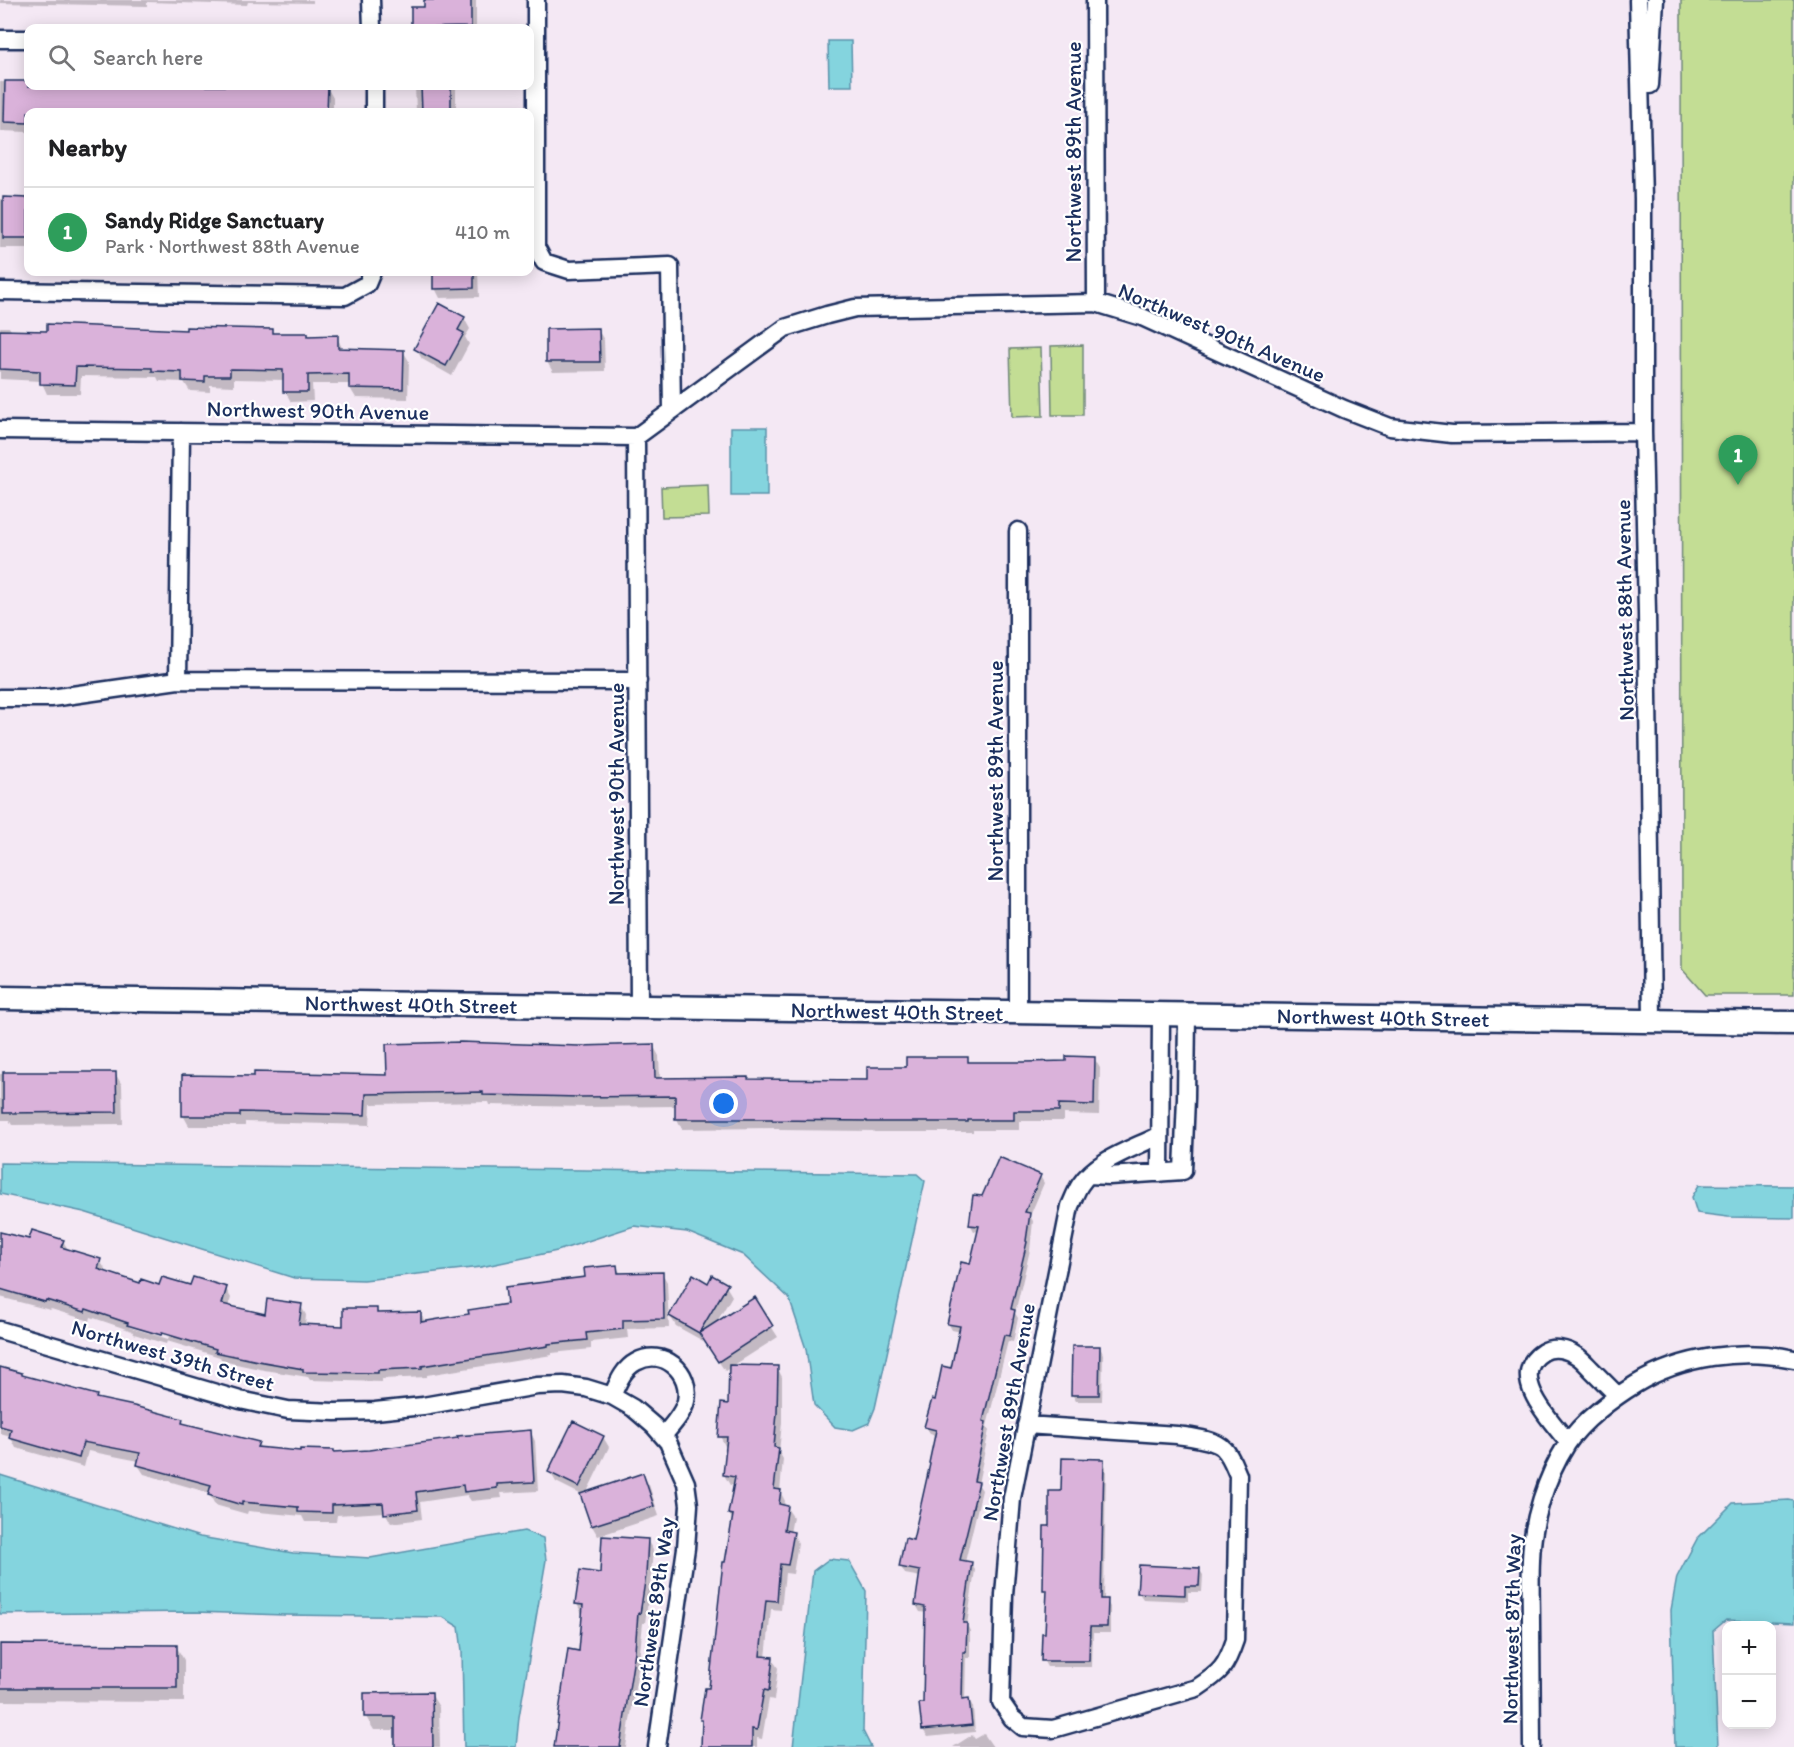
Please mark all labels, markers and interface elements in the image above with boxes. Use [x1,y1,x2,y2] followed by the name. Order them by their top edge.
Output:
[24,24,534,90] search box
[45,41,78,74] icon: search
[1060,41,1087,263] street label: Northwest 89th Avenue
[93,44,203,71] text: Search here
[48,131,127,163] text: Nearby
[105,207,324,234] text: Sandy Ridge Sanctuary
[63,220,72,244] text: 1
[455,220,510,244] text: 410 m
[105,234,360,258] text: Park · Northwest 88th Avenue
[1114,277,1330,388] street label: Northwest 90th Avenue
[206,395,429,426] street label: Northwest 90th Avenue
[1718,436,1758,485] pin: 1
[1609,499,1640,721] street label: Northwest 88th Avenue
[982,660,1009,882] street label: Northwest 89th Avenue
[603,683,630,905] street label: Northwest 90th Avenue
[304,989,518,1020] street label: Northwest 40th Street
[790,996,1004,1027] street label: Northwest 40th Street
[1276,1002,1490,1033] street label: Northwest 40th Street
[709,1089,738,1118] your location
[976,1301,1041,1523] street label: Northwest 89th Avenue
[68,1314,277,1397] street label: Northwest 39th Street
[627,1515,680,1709] street label: Northwest 89th Way
[1496,1533,1527,1725] street label: Northwest 87th Way
[1722,1621,1776,1729] map controls
[1722,1621,1776,1675] button: +
[1722,1675,1776,1729] button: −

